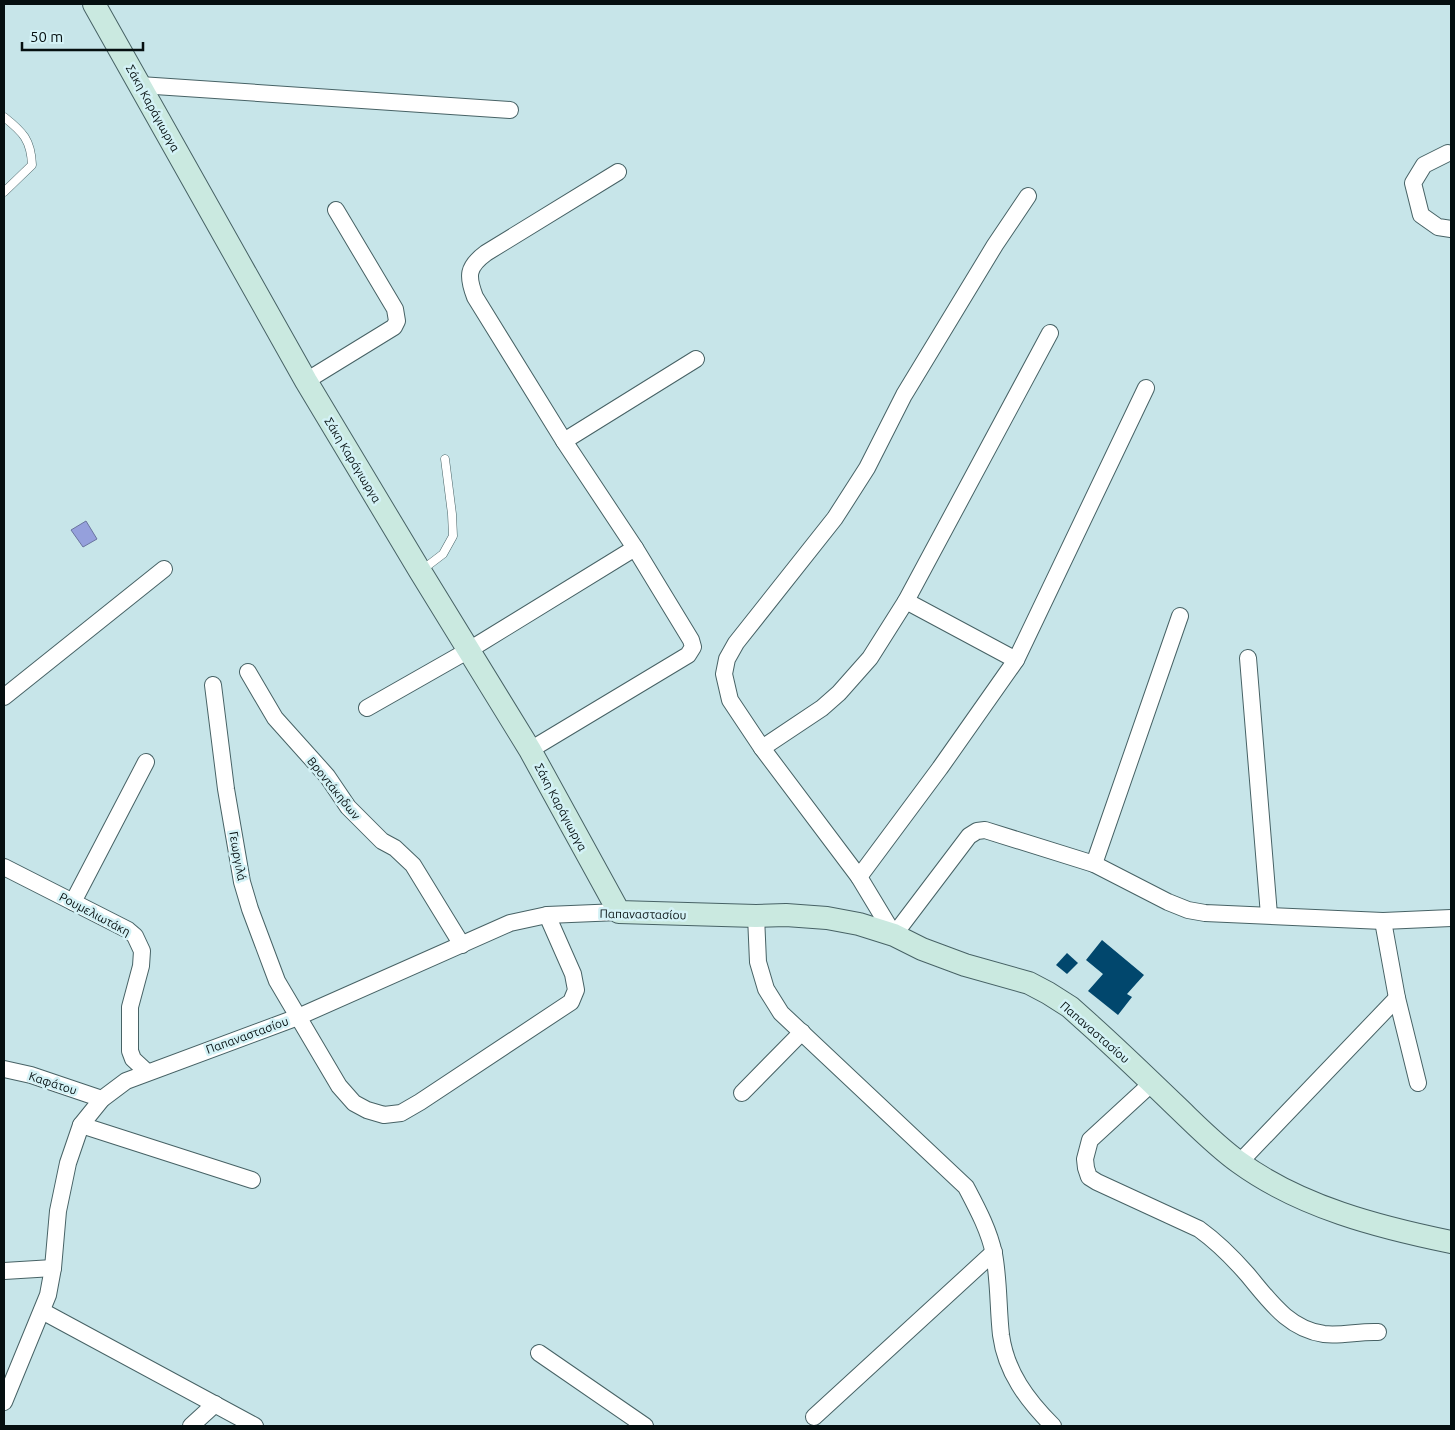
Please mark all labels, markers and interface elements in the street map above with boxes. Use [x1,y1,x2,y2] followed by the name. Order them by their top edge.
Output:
[22,20,144,52] scale bar
[30,28,63,45] text: 50 m
[124,62,182,154] street label: Σάκη Καράγιωργα
[322,415,384,505] street label: Σάκη Καράγιωργα
[305,754,363,822] street label: Βροντάκηδων
[532,761,590,853] street label: Σάκη Καράγιωργα
[227,830,249,882] street label: Γεωργιλά
[57,890,133,938] street label: Ρουμελιωτάκη
[599,907,687,921] street label: Παπαναστασίου
[1058,999,1132,1065] street label: Παπαναστασίου
[204,1014,290,1056] street label: Παπαναστασίου
[27,1069,79,1097] street label: Καφάτου

